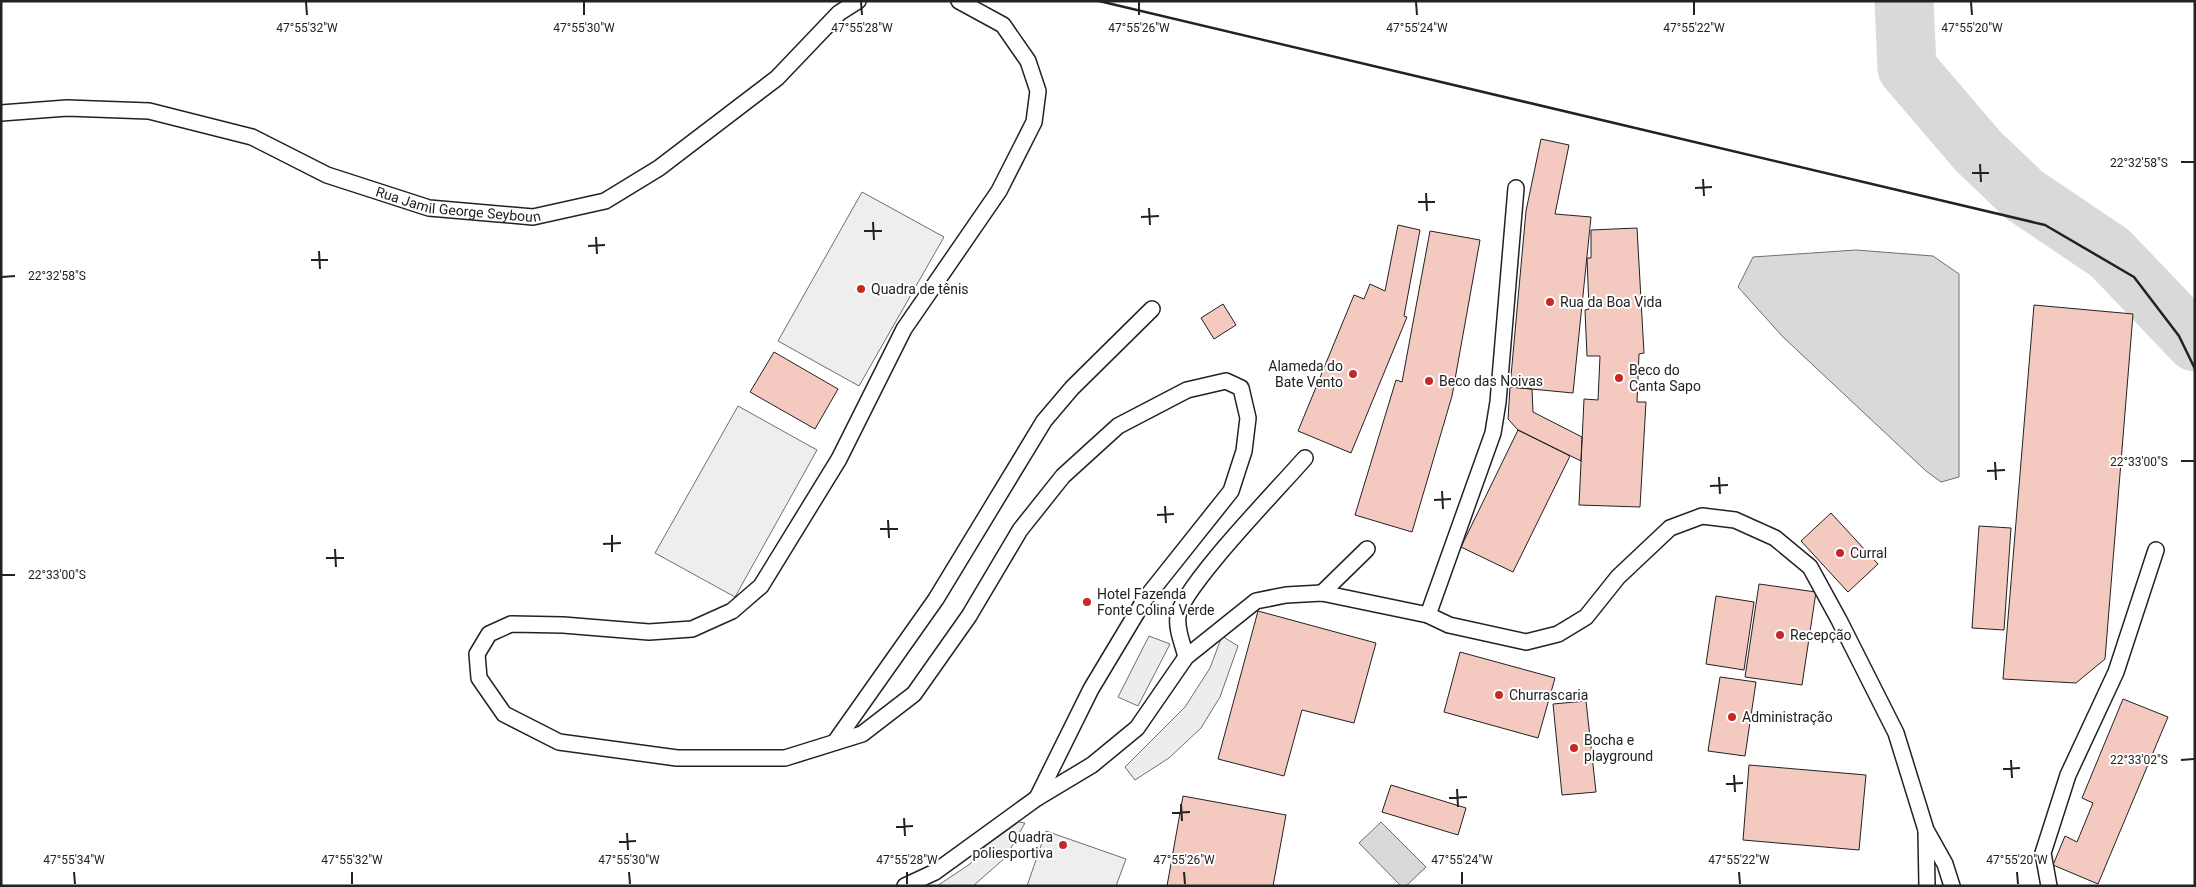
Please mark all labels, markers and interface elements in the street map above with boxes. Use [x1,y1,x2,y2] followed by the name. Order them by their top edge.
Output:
[276,21,338,35] text: 47°55'32"W
[553,21,615,35] text: 47°55'30"W
[831,21,893,35] text: 47°55'28"W
[1108,21,1170,35] text: 47°55'26"W
[1386,21,1448,35] text: 47°55'24"W
[1663,21,1725,35] text: 47°55'22"W
[1941,21,2003,35] text: 47°55'20"W
[2110,156,2168,170] text: 22°32'58"S
[374,183,542,225] street label: Rua Jamil George Seyboun
[28,269,86,283] text: 22°32'58"S
[871,281,969,297] place label: Quadra de tênis
[855,283,867,295] marker: Quadra de tênis
[1560,294,1662,310] place label: Rua da Boa Vida
[1544,296,1556,308] marker: Rua da Boa Vida
[1268,358,1343,390] place label: Alameda do Bate Vento
[1629,362,1701,394] place label: Beco do Canta Sapo
[1347,368,1359,380] marker: Alameda do Bate Vento
[1613,372,1625,384] marker: Beco do Canta Sapo
[1439,373,1543,389] place label: Beco das Noivas
[1423,375,1435,387] marker: Beco das Noivas
[2110,455,2168,469] text: 22°33'00"S
[1850,545,1887,561] place label: Curral
[1834,547,1846,559] marker: Curral
[28,568,86,582] text: 22°33'00"S
[1097,586,1214,618] place label: Hotel Fazenda Fonte Colina Verde
[1081,596,1093,608] marker: Hotel Fazenda Fonte Colina Verde
[1790,627,1852,643] place label: Recepção
[1774,629,1786,641] marker: Recepção
[1509,687,1588,703] place label: Churrascaria
[1493,689,1505,701] marker: Churrascaria
[1742,709,1833,725] place label: Administração
[1726,711,1738,723] marker: Administração
[1584,732,1653,764] place label: Bocha e playground
[1568,742,1580,754] marker: Bocha e playground
[2110,753,2168,767] text: 22°33'02"S
[972,829,1053,861] place label: Quadra poliesportiva
[1057,839,1069,851] marker: Quadra poliesportiva
[43,853,105,867] text: 47°55'34"W
[321,853,383,867] text: 47°55'32"W
[598,853,660,867] text: 47°55'30"W
[876,853,938,867] text: 47°55'28"W
[1153,853,1215,867] text: 47°55'26"W
[1431,853,1493,867] text: 47°55'24"W
[1708,853,1770,867] text: 47°55'22"W
[1986,853,2048,867] text: 47°55'20"W

